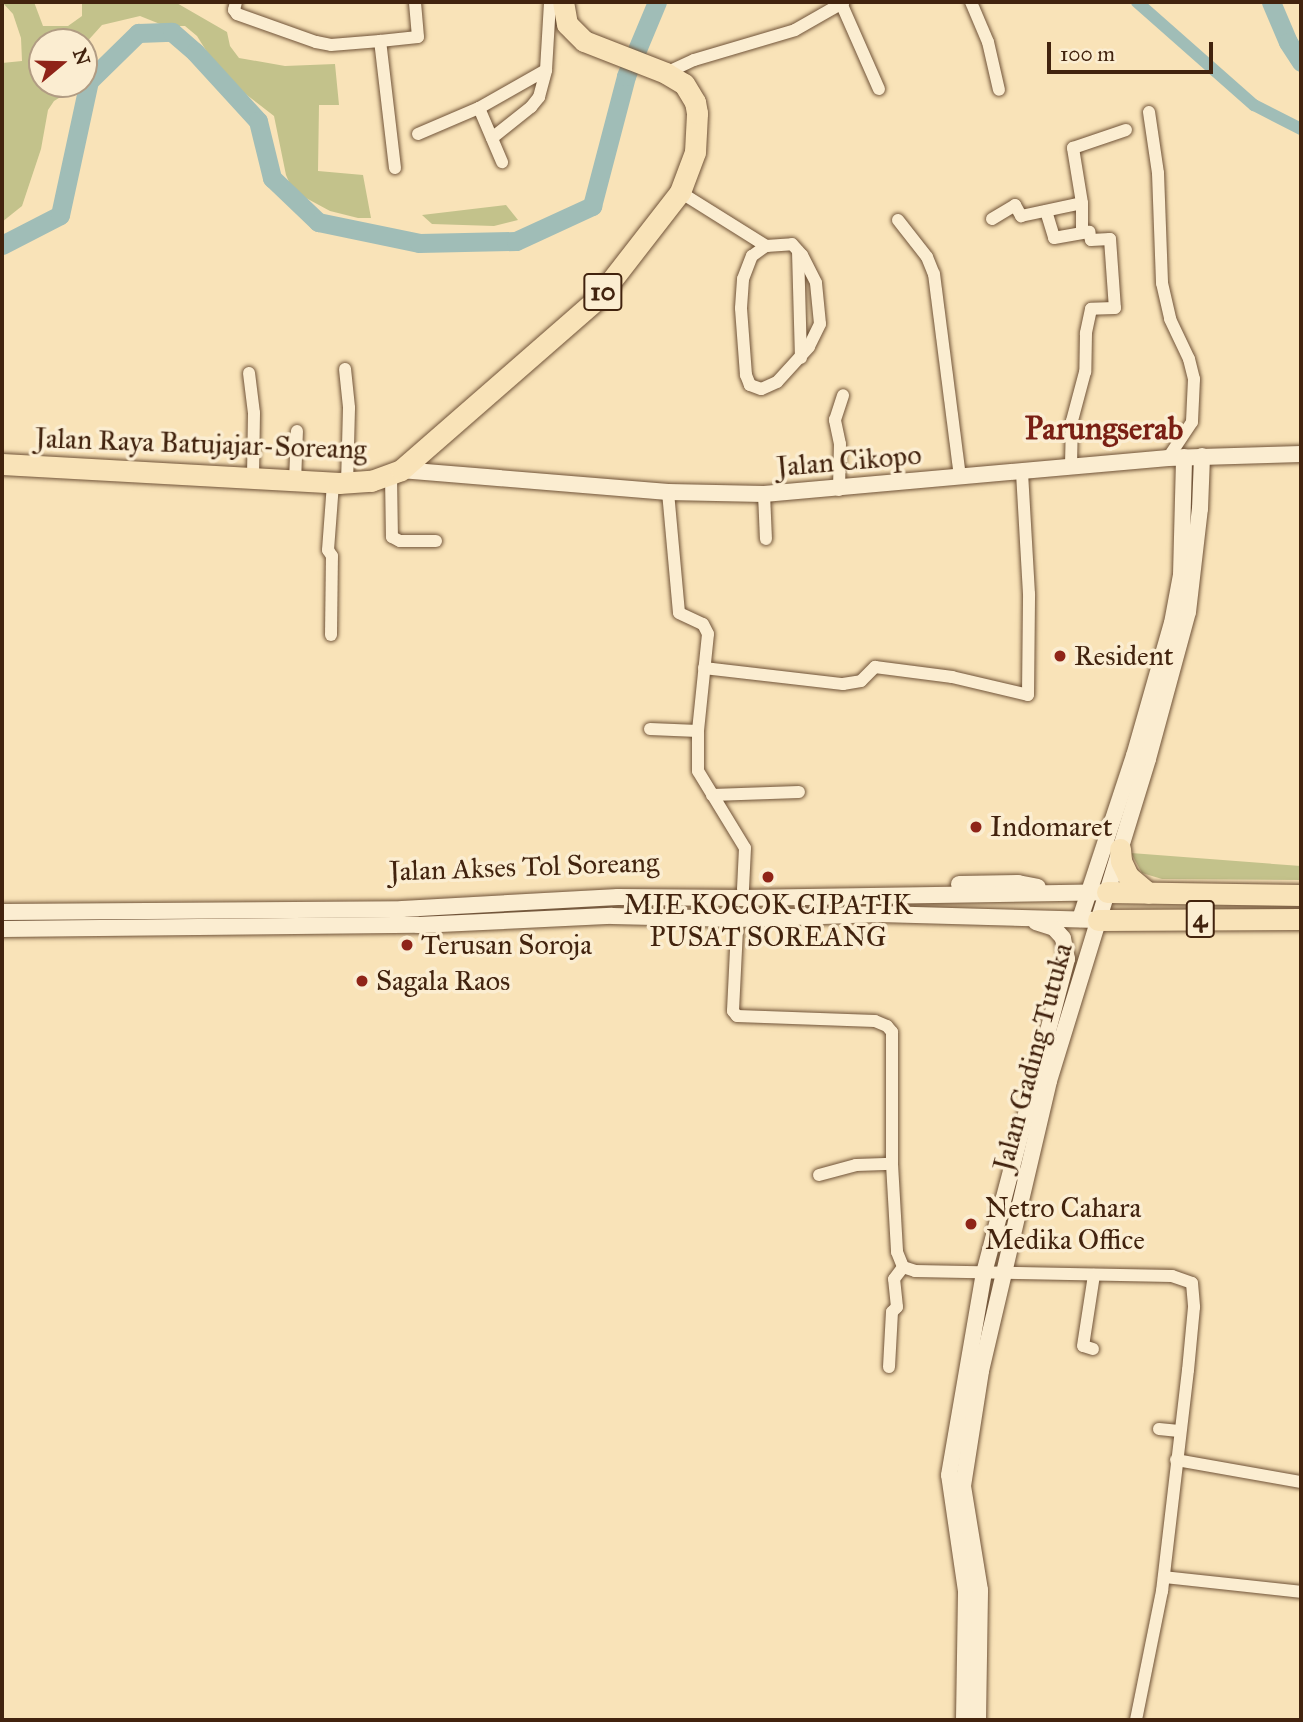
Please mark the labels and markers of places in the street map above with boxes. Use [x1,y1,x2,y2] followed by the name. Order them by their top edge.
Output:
[1074,639,1174,673] place label: Resident
[1052,648,1068,664] marker: Resident
[990,810,1113,844] place label: Indomaret
[968,819,984,835] marker: Indomaret
[760,869,776,885] marker: MIE KOCOK CIPATIK PUSAT SOREANG
[624,888,912,954] place label: MIE KOCOK CIPATIK PUSAT SOREANG
[421,928,592,962] place label: Terusan Soroja
[399,937,415,953] marker: Terusan Soroja
[376,964,510,998] place label: Sagala Raos
[354,973,370,989] marker: Sagala Raos
[985,1191,1145,1257] place label: Netro Cahara Medika Office
[963,1216,979,1232] marker: Netro Cahara Medika Office

